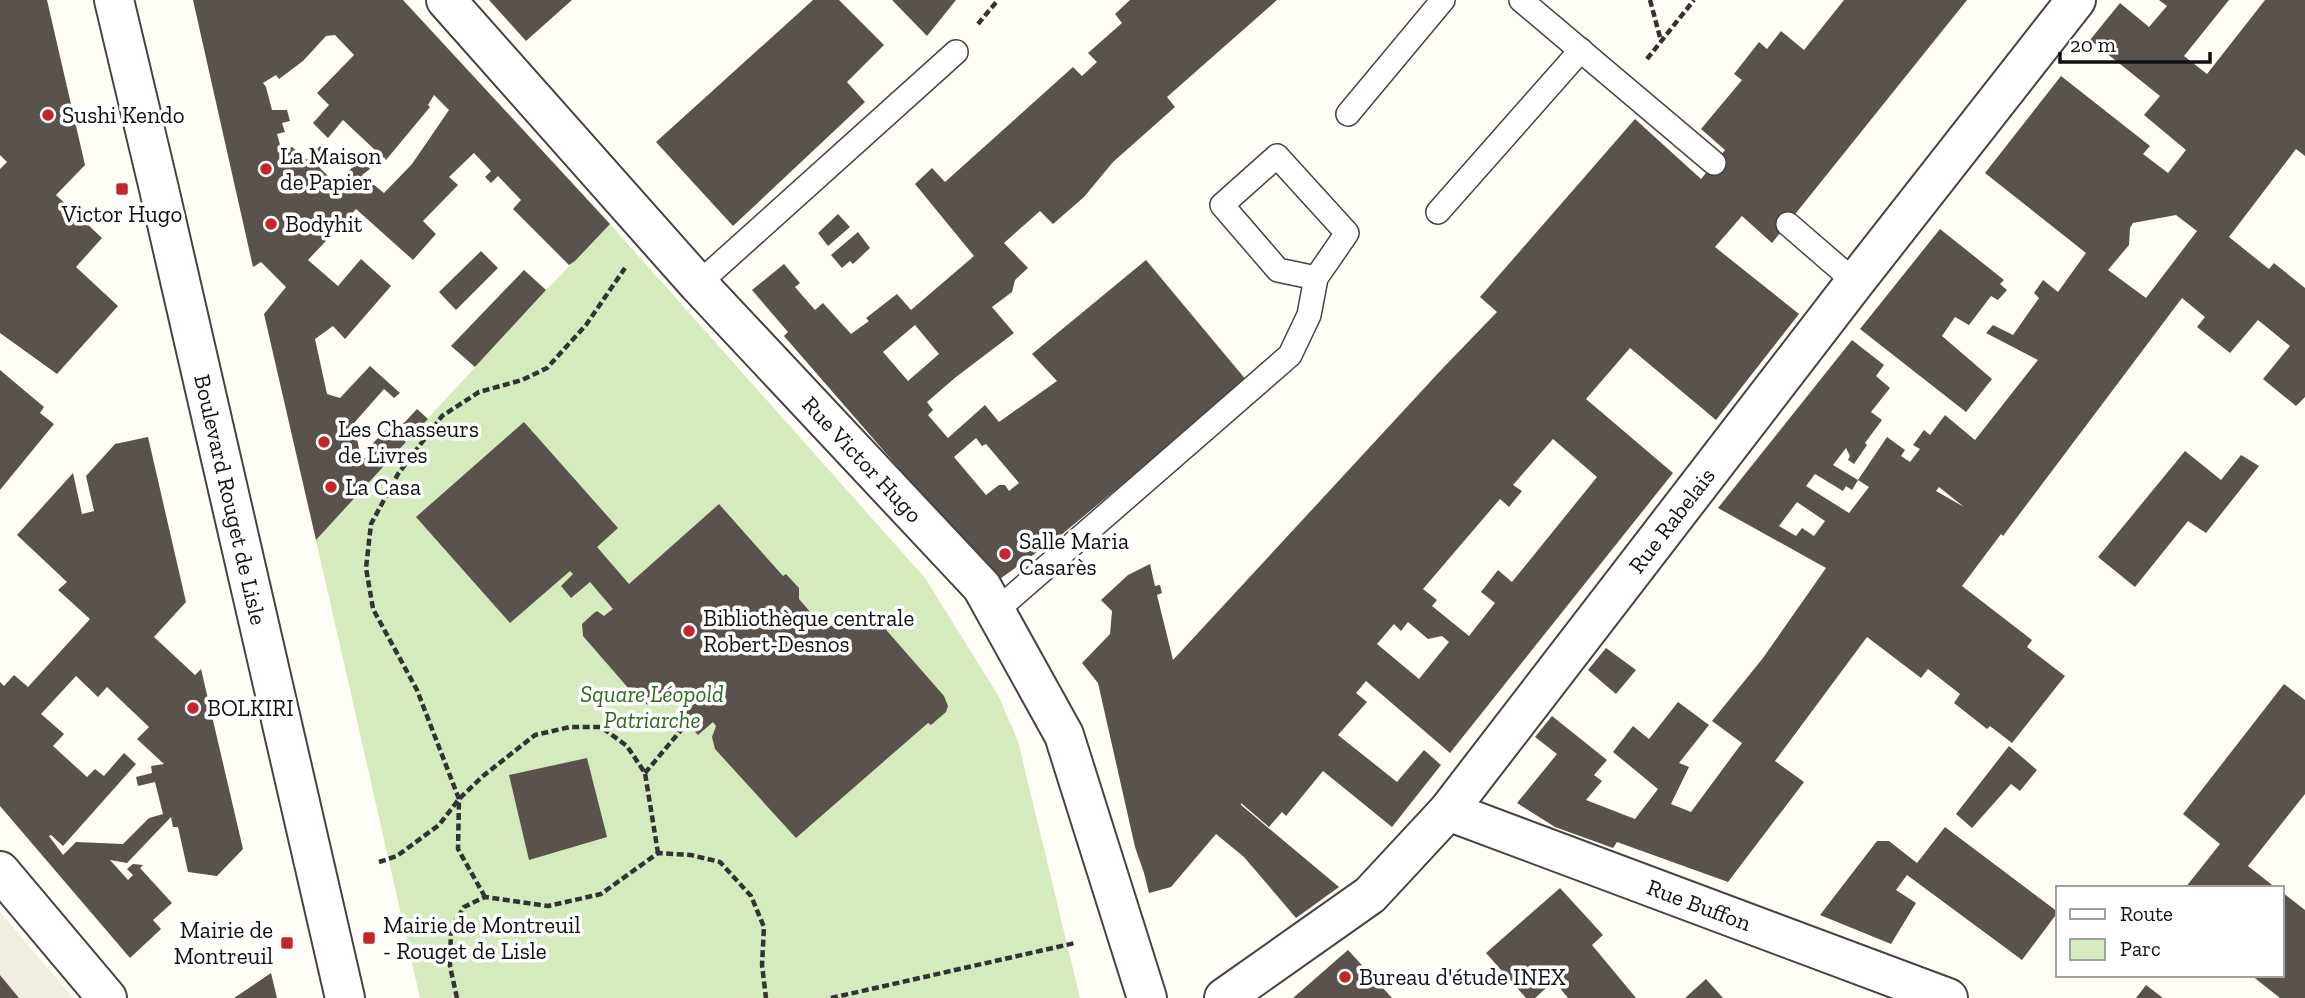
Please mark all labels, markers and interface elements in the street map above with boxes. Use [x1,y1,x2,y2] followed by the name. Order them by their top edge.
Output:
[2060,21,2210,65] scale bar
[2070,32,2116,57] text: 20 m
[62,101,185,129] place label: Sushi Kendo
[40,107,56,123] marker: Sushi Kendo
[280,142,382,196] place label: La Maison de Papier
[258,161,274,177] marker: La Maison de Papier
[114,181,130,197] marker: Victor Hugo
[61,200,182,228] place label: Victor Hugo
[285,210,363,238] place label: Bodyhit
[263,216,279,232] marker: Bodyhit
[188,372,273,628] street label: Boulevard Rouget de Lisle
[796,390,928,528] street label: Rue Victor Hugo
[338,415,479,469] place label: Les Chasseurs de Livres
[316,434,332,450] marker: Les Chasseurs de Livres
[1622,462,1721,579] street label: Rue Rabelais
[345,473,421,501] place label: La Casa
[323,479,339,495] marker: La Casa
[1019,527,1129,581] place label: Salle Maria Casarès
[997,546,1013,562] marker: Salle Maria Casarès
[703,604,914,658] place label: Bibliothèque centrale Robert-Desnos
[681,623,697,639] marker: Bibliothèque centrale Robert-Desnos
[580,680,724,734] park label: Square Léopold Patriarche
[207,694,294,722] place label: BOLKIRI
[185,700,201,716] marker: BOLKIRI
[1643,873,1755,937] street label: Rue Buffon
[2056,886,2284,977] legend
[2120,901,2173,926] text: Route
[383,911,581,965] place label: Mairie de Montreuil - Rouget de Lisle
[174,916,273,970] place label: Mairie de Montreuil
[361,930,377,946] marker: Mairie de Montreuil - Rouget de Lisle
[279,935,295,951] marker: Mairie de Montreuil
[2120,936,2161,961] text: Parc
[1359,963,1566,991] place label: Bureau d'étude INEX
[1337,969,1353,985] marker: Bureau d'étude INEX

